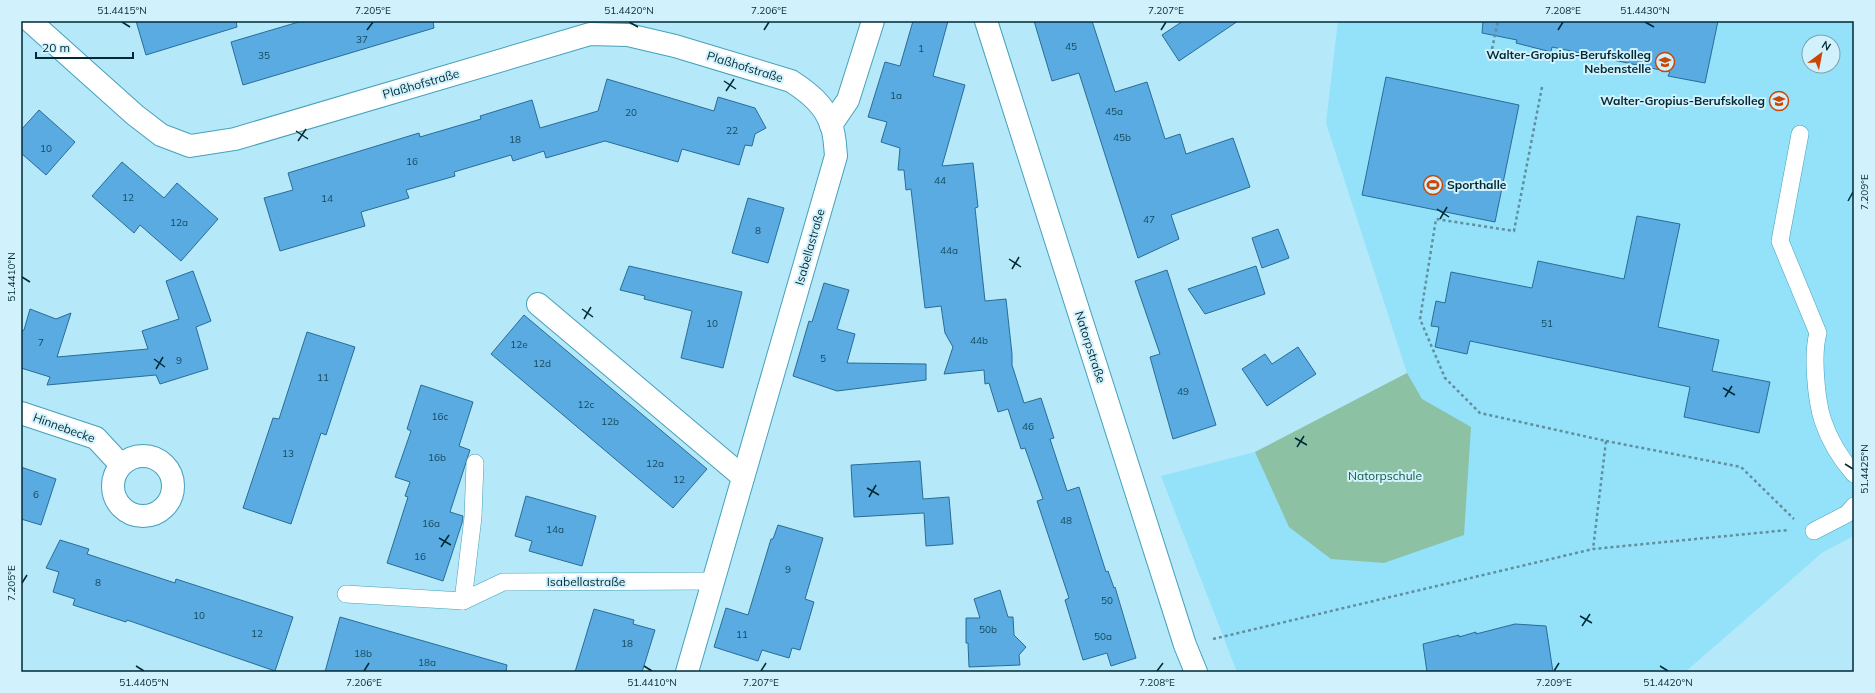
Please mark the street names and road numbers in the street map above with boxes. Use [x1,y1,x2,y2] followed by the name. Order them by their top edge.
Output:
[705,48,785,85] street label: Plaßhofstraße
[381,65,461,102] street label: Plaßhofstraße
[791,207,828,287] street label: Isabellastraße
[1072,309,1109,385] street label: Natorpstraße
[31,409,97,446] street label: Hinnebecke
[547,574,625,589] street label: Isabellastraße

